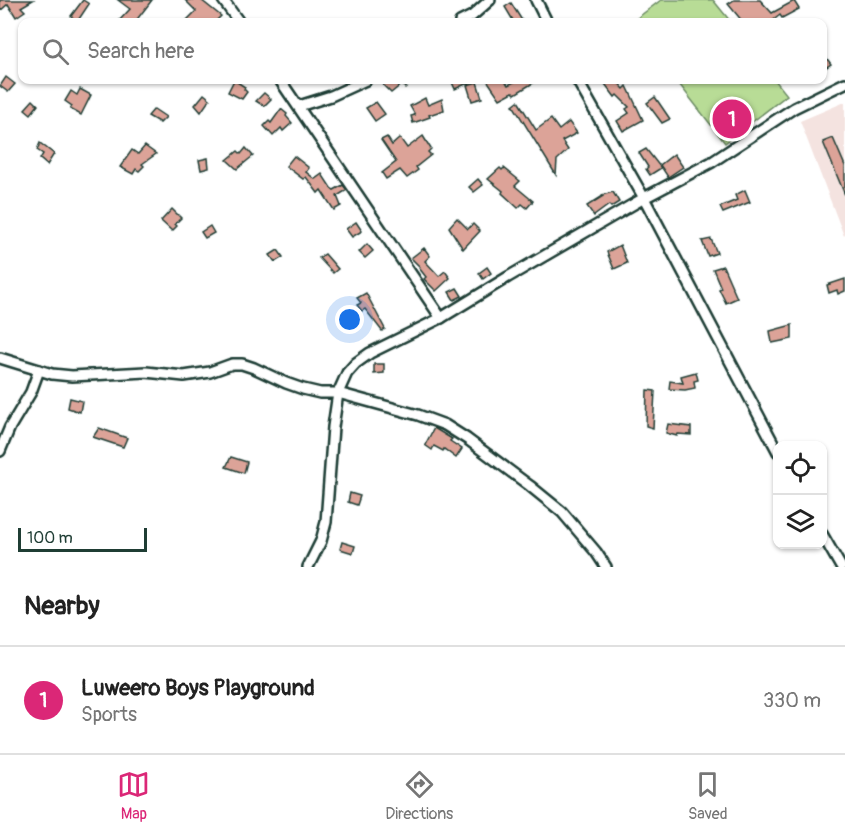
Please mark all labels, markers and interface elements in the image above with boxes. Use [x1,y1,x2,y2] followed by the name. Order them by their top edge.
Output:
[18,18,827,84] search box
[39,35,72,68] icon: search
[87,37,194,65] text: Search here
[712,96,752,142] pin: 1
[335,305,364,334] your location
[773,441,827,549] map controls
[773,441,827,495] button: locate
[773,495,827,549] button: layers
[18,525,147,552] scale bar
[27,528,73,548] text: 100 m
[24,590,100,622] text: Nearby
[81,674,315,702] text: Luweero Boys Playground
[40,688,47,713] text: 1
[763,688,821,713] text: 330 m
[81,702,137,727] text: Sports
[117,768,150,824] tab: Map
[385,768,453,824] tab: Directions
[688,768,728,824] tab: Saved

